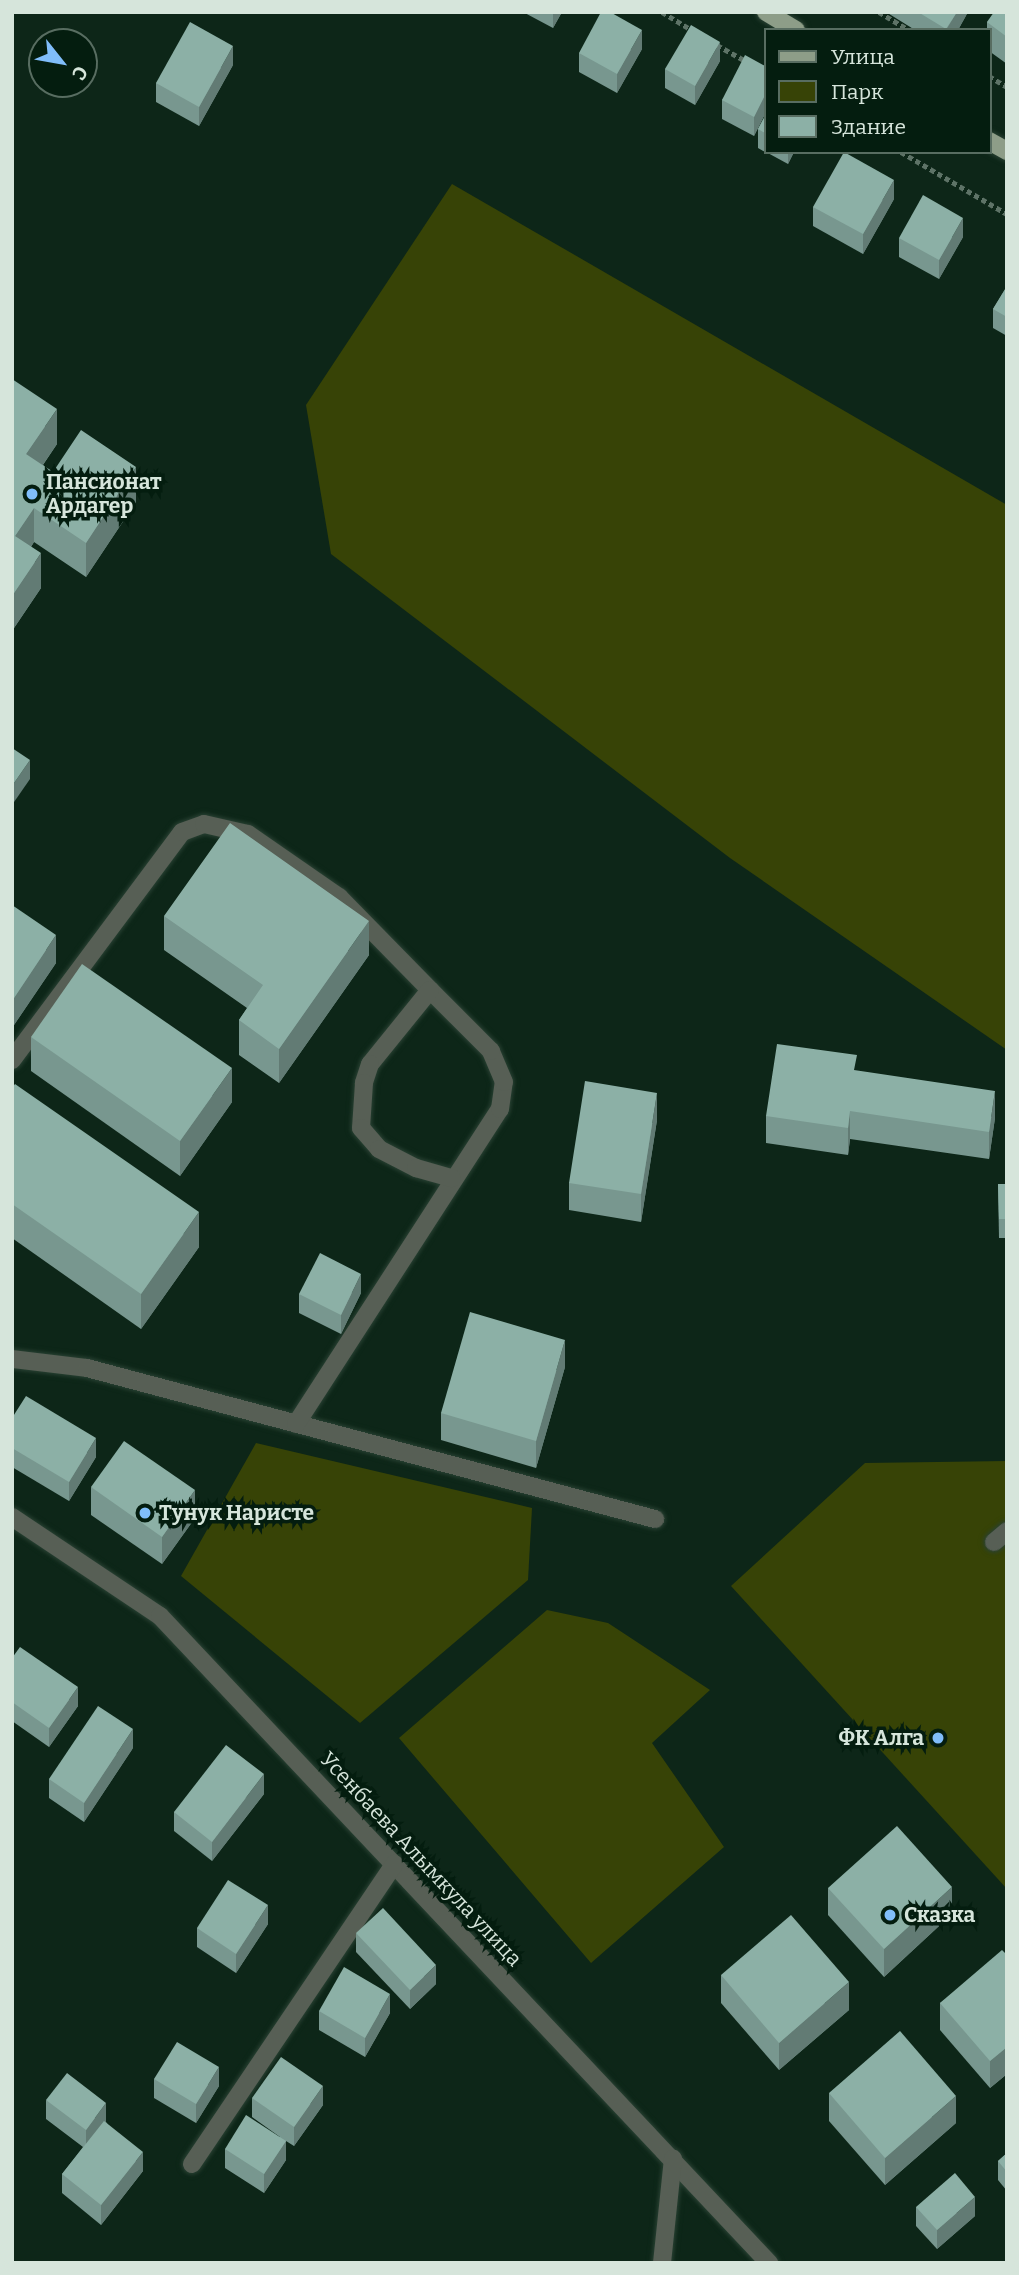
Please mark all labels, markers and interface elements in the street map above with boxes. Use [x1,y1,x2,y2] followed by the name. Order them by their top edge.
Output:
[28,28,98,98] north arrow
[764,28,991,154] legend
[831,44,895,70] text: Улица
[67,62,93,84] text: С
[831,79,883,105] text: Парк
[831,114,906,140] text: Здание
[46,469,161,519] place label: Пансионат Ардагер
[24,486,40,502] marker: Пансионат Ардагер
[159,1500,314,1526] place label: Тунук Наристе
[137,1505,153,1521] marker: Тунук Наристе
[838,1725,924,1751] place label: ФК Алга
[930,1730,946,1746] marker: ФК Алга
[315,1747,527,1971] street label: Усенбаева Алымкула улица
[904,1902,975,1928] place label: Сказка
[882,1907,898,1923] marker: Сказка

